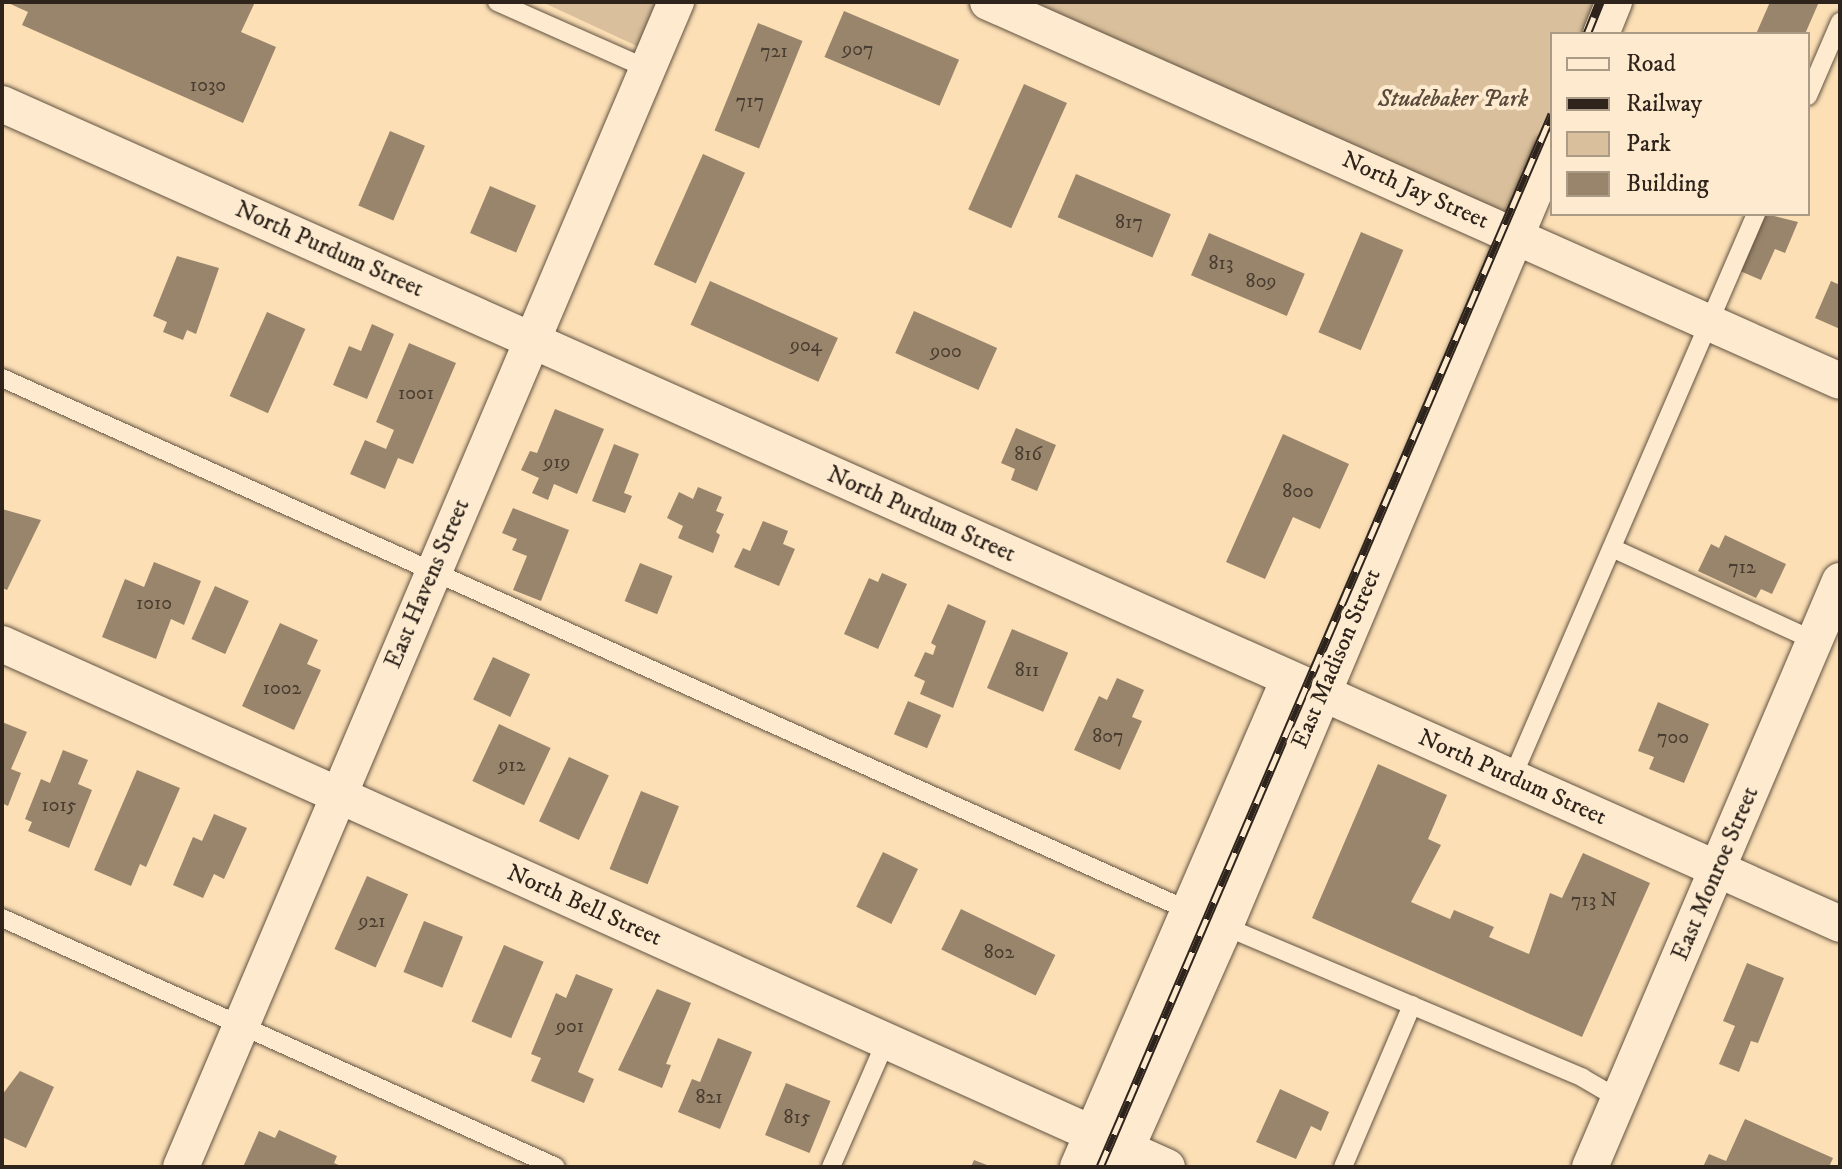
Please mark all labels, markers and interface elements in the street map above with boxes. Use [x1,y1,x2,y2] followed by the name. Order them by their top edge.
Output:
[1550,32,1810,216] legend
[842,37,874,61] house number: 907
[760,39,788,63] house number: 721
[1626,49,1676,79] text: Road
[190,73,226,97] house number: 1030
[1378,86,1528,114] park label: Studebaker Park
[736,89,764,113] house number: 717
[1626,89,1702,119] text: Railway
[1626,129,1671,159] text: Park
[1337,146,1493,236] street label: North Jay Street
[1626,169,1709,199] text: Building
[230,196,428,304] street label: North Purdum Street
[1115,210,1143,234] house number: 817
[1209,251,1233,275] house number: 813
[1246,269,1276,293] house number: 809
[790,333,822,357] house number: 904
[930,339,962,363] house number: 900
[398,381,434,405] house number: 1001
[1014,442,1042,466] house number: 816
[543,450,571,474] house number: 919
[822,461,1020,569] street label: North Purdum Street
[1282,479,1314,503] house number: 800
[379,495,477,673] street label: East Havens Street
[1728,555,1756,579] house number: 712
[1286,565,1388,753] street label: East Madison Street
[136,591,172,615] house number: 1010
[1015,658,1039,682] house number: 811
[263,676,301,700] house number: 1002
[1092,724,1124,748] house number: 807
[1413,724,1611,832] street label: North Purdum Street
[1657,725,1689,749] house number: 700
[498,753,526,777] house number: 912
[1666,783,1766,965] street label: East Monroe Street
[41,793,77,817] house number: 1015
[502,859,666,953] street label: North Bell Street
[1571,888,1617,912] house number: 713 N
[358,909,386,933] house number: 921
[984,940,1014,964] house number: 802
[556,1014,584,1038] house number: 901
[695,1085,723,1109] house number: 821
[783,1105,811,1129] house number: 815

